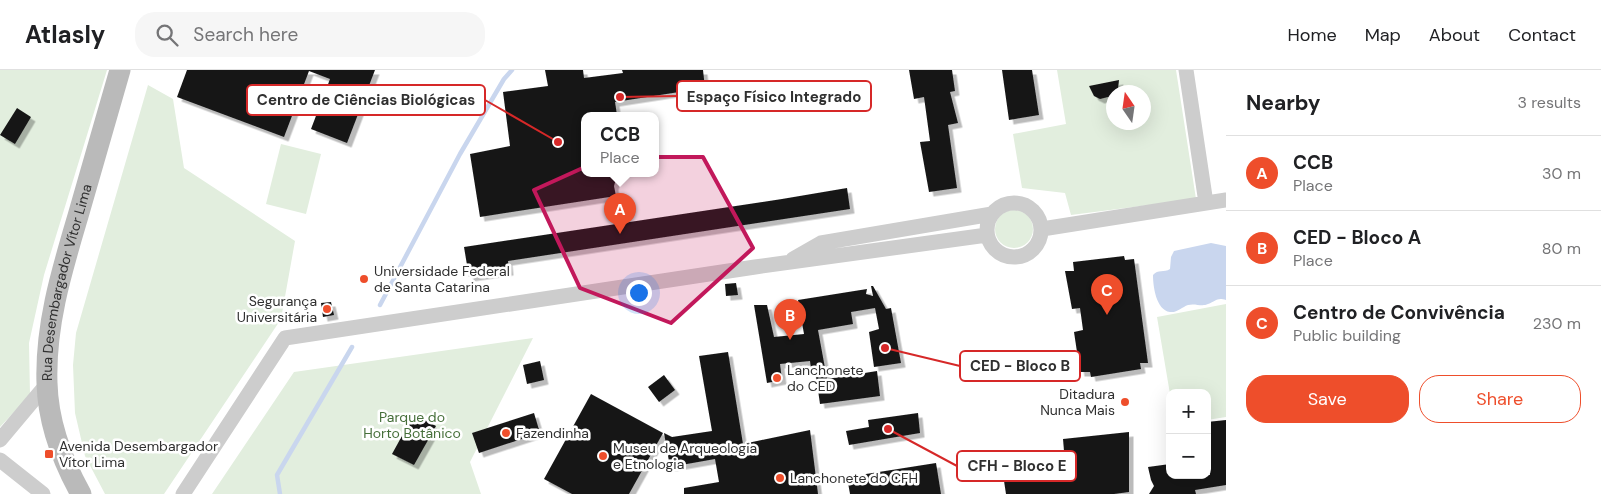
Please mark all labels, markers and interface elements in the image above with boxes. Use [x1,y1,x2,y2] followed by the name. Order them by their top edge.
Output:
[135,12,485,57] search box
[25,19,105,50] text: Atlasly
[153,21,181,49] icon: search
[193,22,298,47] text: Search here
[1287,23,1337,47] text: Home
[1365,23,1401,47] text: Map
[1429,23,1480,47] text: About
[1508,23,1576,47] text: Contact
[677,81,871,111] callout: Espaço Físico Integrado
[247,85,485,115] callout: Centro de Ciências Biológicas
[1106,85,1151,130] north arrow
[687,87,861,107] text: Espaço Físico Integrado
[1246,89,1320,117] text: Nearby
[257,90,475,110] text: Centro de Ciências Biológicas
[1518,92,1581,113] text: 3 results
[581,112,659,177] popup
[600,122,640,147] text: CCB
[600,147,640,168] text: Place
[1293,150,1333,175] text: CCB
[1256,163,1268,184] text: A
[1542,163,1581,184] text: 30 m
[1293,175,1333,196] text: Place
[38,182,96,381] street label: Rua Desembargador Vítor Lima
[604,193,636,234] pin: A
[1293,225,1421,250] text: CED - Bloco A
[1257,238,1267,259] text: B
[1542,238,1581,259] text: 80 m
[1293,250,1333,271] text: Place
[374,262,510,296] place label: Universidade Federal de Santa Catarina
[358,273,370,285] marker: Universidade Federal de Santa Catarina
[1091,274,1123,315] pin: C
[626,280,652,306] your location
[237,292,317,326] place label: Segurança Universitária
[774,299,806,340] pin: B
[1293,300,1505,325] text: Centro de Convivência
[321,303,333,315] marker: Segurança Universitária
[1256,313,1268,334] text: C
[1533,313,1581,334] text: 230 m
[1293,325,1401,346] text: Public building
[960,351,1080,381] callout: CED - Bloco B
[970,356,1070,376] text: CED - Bloco B
[787,361,863,395] place label: Lanchonete do CED
[771,372,783,384] marker: Lanchonete do CED
[1246,375,1409,423] button: Save
[1419,375,1581,423] button: Share
[1040,385,1115,419] place label: Ditadura Nunca Mais
[1166,389,1211,479] map controls
[1166,389,1211,434] button: +
[1119,396,1131,408] marker: Ditadura Nunca Mais
[363,408,461,442] park label: Parque do Horto Botânico
[516,424,589,442] place label: Fazendinha
[500,427,512,439] marker: Fazendinha
[1166,434,1211,479] button: −
[59,437,218,471] place label: Avenida Desembargador Vítor Lima
[613,439,757,473] place label: Museu de Arqueologia e Etnologia
[43,448,55,460] marker: Avenida Desembargador Vítor Lima
[597,450,609,462] marker: Museu de Arqueologia e Etnologia
[957,451,1076,481] callout: CFH - Bloco E
[967,456,1067,476] text: CFH - Bloco E
[790,469,918,487] place label: Lanchonete do CFH
[774,472,786,484] marker: Lanchonete do CFH

